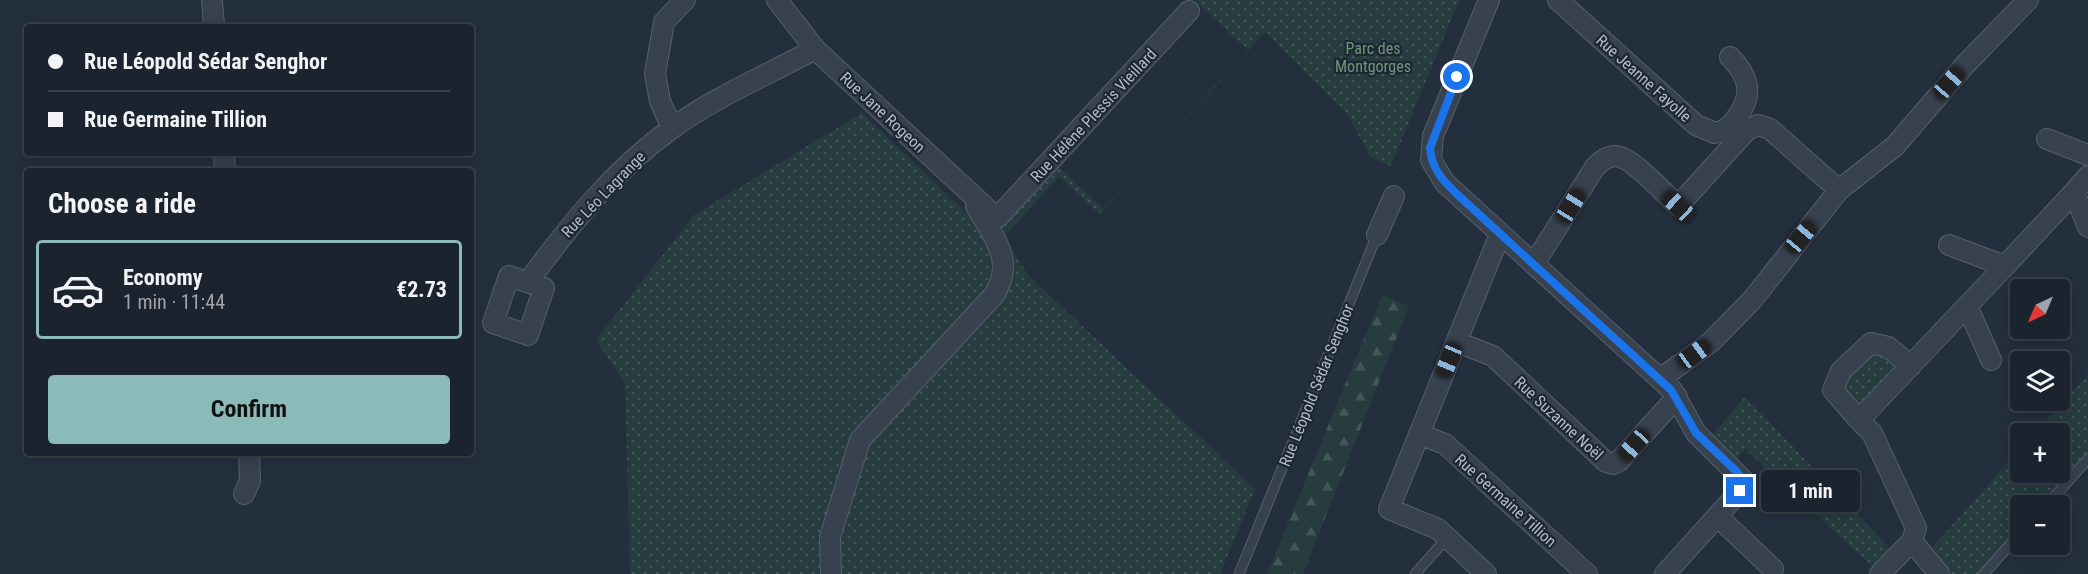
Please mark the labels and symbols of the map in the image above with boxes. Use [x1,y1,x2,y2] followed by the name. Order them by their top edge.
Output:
[1592,31,1695,126] street label: Rue Jeanne Fayolle
[1335,39,1411,76] park label: Parc des Montgorges
[1027,45,1160,186] street label: Rue Hélène Plessis Vieillard
[1443,63,1470,90] route start
[1930,64,1968,102] car
[836,68,929,157] street label: Rue Jane Rogeon
[557,147,649,241] street label: Rue Léo Lagrange
[1554,186,1588,226] car
[1659,187,1697,225] car
[1783,217,1819,257] car
[2010,279,2070,339] north arrow
[1275,301,1358,469] street label: Rue Léopold Sédar Senghor
[1674,336,1714,372] car
[1434,340,1464,380] car
[1511,373,1607,464] street label: Rue Suzanne Noël
[1615,426,1653,464] car
[1451,450,1560,551] street label: Rue Germaine Tillion
[1761,470,1860,512] callout: 1 min
[1726,477,1753,504] route end

